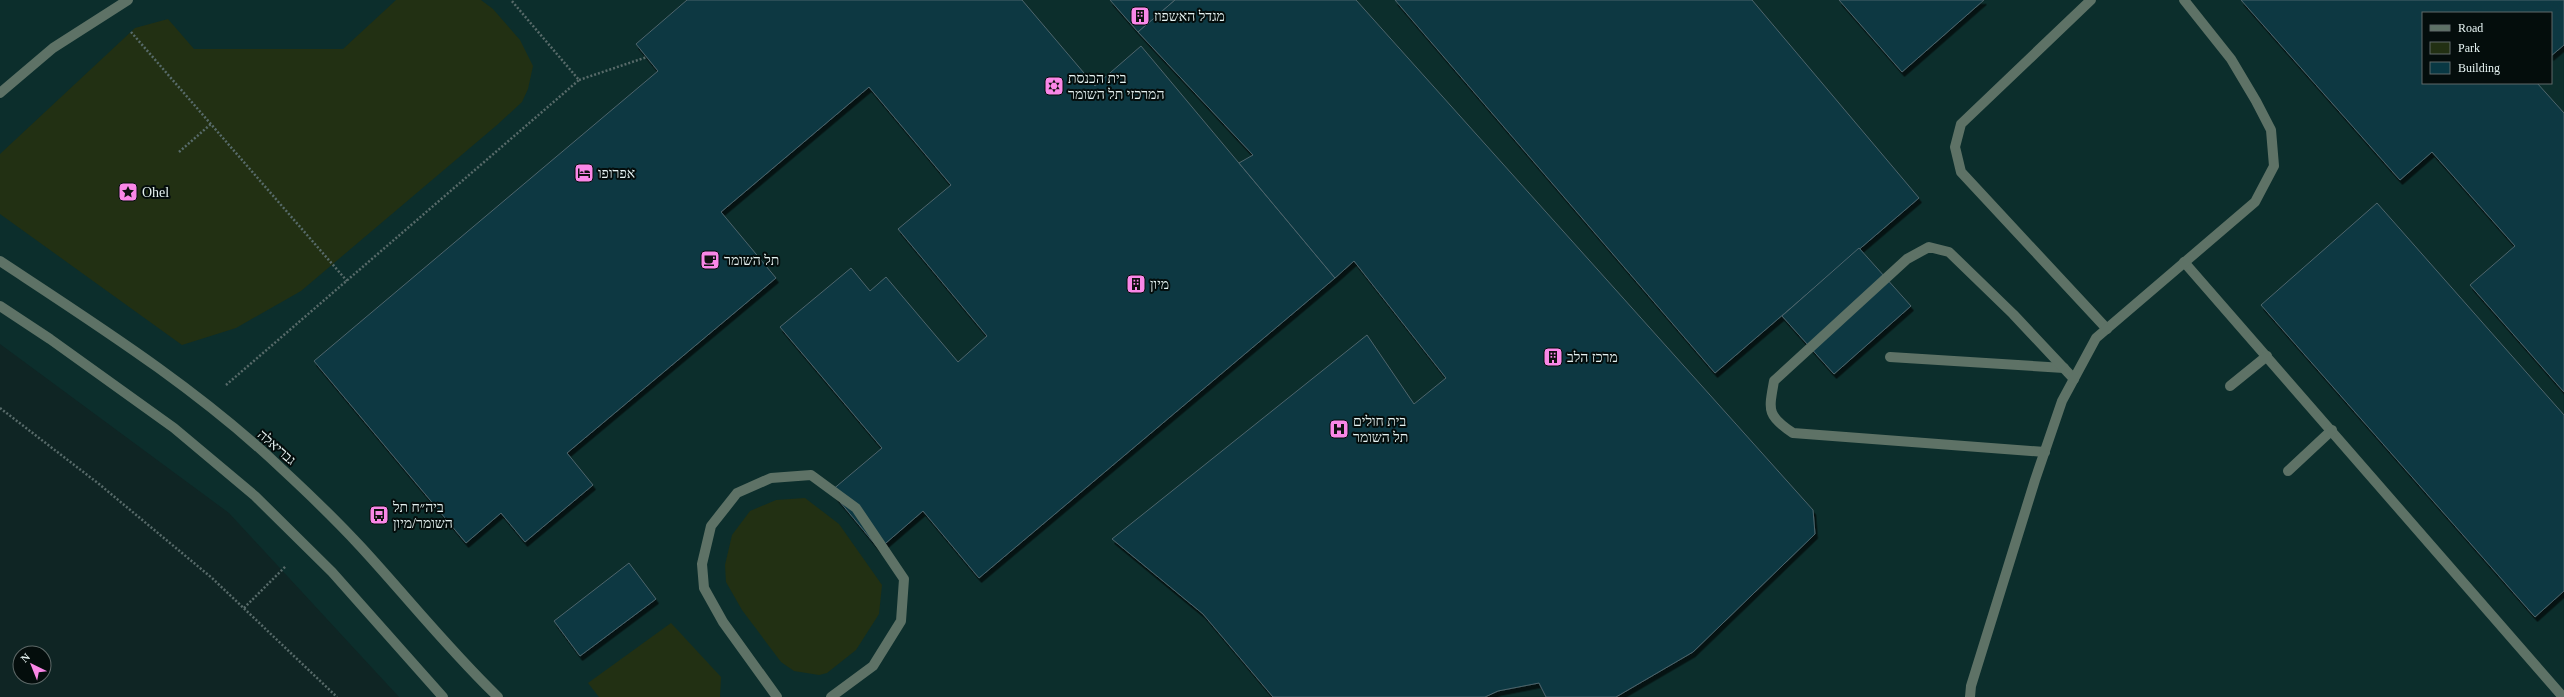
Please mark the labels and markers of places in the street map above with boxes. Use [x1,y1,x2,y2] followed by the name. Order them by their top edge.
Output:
[1129,5,1151,27] building icon: מגדל האשפוז
[1154,9,1225,24] place label: מגדל האשפוז
[1068,71,1164,102] place label: בית הכנסת המרכזי תל השומר
[1043,75,1065,97] synagogue icon: בית הכנסת המרכזי תל השומר
[573,162,595,184] hotel icon: אפרופו
[598,166,635,181] place label: אפרופו
[117,181,139,203] place icon: Ohel
[142,185,169,200] place label: Ohel
[699,249,721,271] cafe icon: תל השומר
[724,253,779,268] place label: תל השומר
[1125,273,1147,295] building icon: מיון
[1150,277,1169,292] place label: מיון
[1542,346,1564,368] building icon: מרכז הלב
[1567,350,1618,365] place label: מרכז הלב
[1353,414,1408,445] place label: בית חולים תל השומר
[1328,418,1350,440] hospital icon: בית חולים תל השומר
[392,500,453,531] place label: ביה״ח תל השומר/מיון
[368,504,390,526] bus stop icon: ביה״ח תל השומר/מיון

